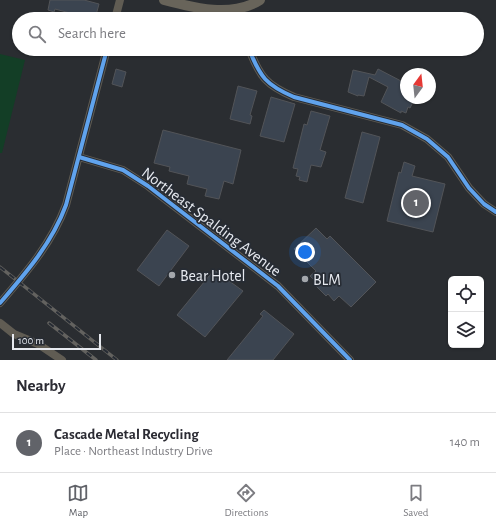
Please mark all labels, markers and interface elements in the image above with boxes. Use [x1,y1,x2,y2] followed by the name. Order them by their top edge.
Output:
[12,12,484,56] search box
[26,23,48,45] icon: search
[58,26,126,41] text: Search here
[400,68,436,104] north arrow
[139,164,284,279] street label: Northeast Spalding Avenue
[403,188,429,218] pin: 1
[295,242,315,262] your location
[180,268,246,284] place label: Bear Hotel
[167,270,177,280] marker: Bear Hotel
[313,272,341,288] place label: BLM
[300,274,310,284] marker: BLM
[448,276,484,348] map controls
[448,276,484,312] button: locate
[448,312,484,348] button: layers
[12,332,101,351] scale bar
[18,335,44,346] text: 100 m
[16,377,66,394] text: Nearby
[54,427,199,442] text: Cascade Metal Recycling
[27,436,31,449] text: 1
[450,436,480,449] text: 140 m
[54,445,213,458] text: Place · Northeast Industry Drive
[67,482,89,519] tab: Map
[224,482,268,519] tab: Directions
[403,482,428,519] tab: Saved

